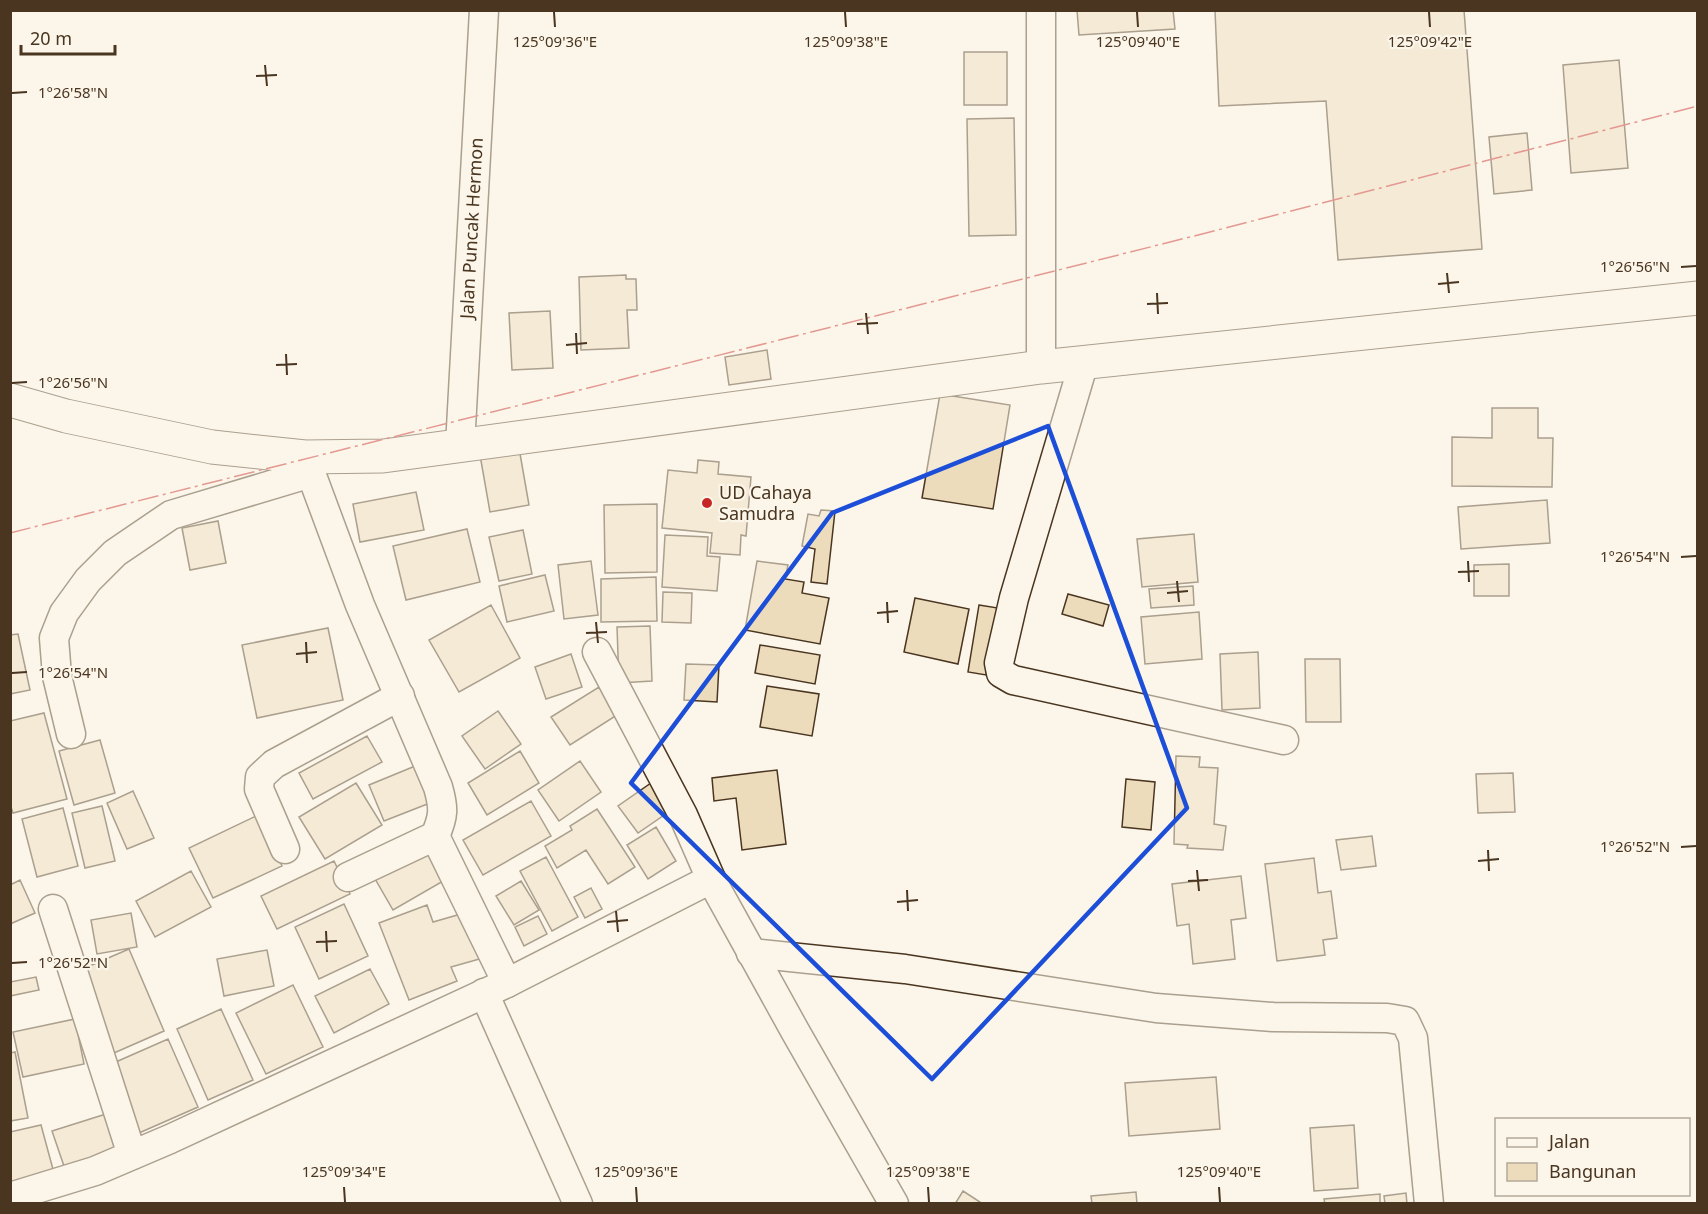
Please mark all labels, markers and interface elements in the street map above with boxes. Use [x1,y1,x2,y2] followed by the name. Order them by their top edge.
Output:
[21,18,116,56] scale bar
[30,26,72,50] text: 20 m
[513,31,597,51] text: 125°09'36"E
[804,31,888,51] text: 125°09'38"E
[1096,31,1180,51] text: 125°09'40"E
[1388,31,1472,51] text: 125°09'42"E
[38,82,108,102] text: 1°26'58"N
[454,137,488,322] street label: Jalan Puncak Hermon
[1600,256,1670,276] text: 1°26'56"N
[38,372,108,392] text: 1°26'56"N
[719,480,812,525] place label: UD Cahaya Samudra
[700,496,714,510] marker: UD Cahaya Samudra
[1600,546,1670,566] text: 1°26'54"N
[38,662,108,682] text: 1°26'54"N
[1600,836,1670,856] text: 1°26'52"N
[38,952,108,972] text: 1°26'52"N
[1495,1118,1690,1196] legend
[1547,1129,1590,1153] text: Jalan
[1549,1159,1636,1183] text: Bangunan
[302,1161,386,1181] text: 125°09'34"E
[594,1161,678,1181] text: 125°09'36"E
[886,1161,970,1181] text: 125°09'38"E
[1177,1161,1261,1181] text: 125°09'40"E

